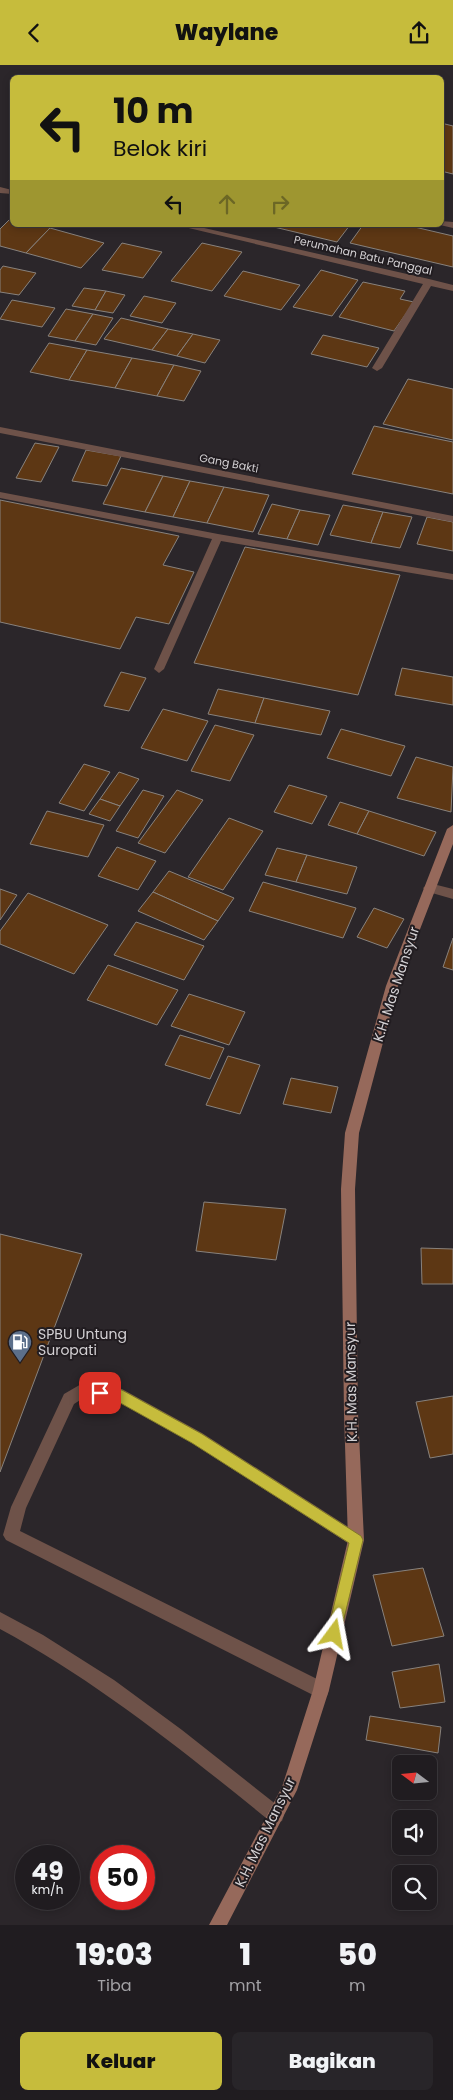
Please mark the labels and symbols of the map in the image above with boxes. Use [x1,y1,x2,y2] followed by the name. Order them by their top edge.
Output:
[292,231,434,279] street label: Perumahan Batu Panggal
[198,449,260,477] street label: Gang Bakti
[368,924,424,1044] street label: K.H. Mas Mansyur
[340,1322,362,1442] street label: K.H. Mas Mansyur
[38,1324,127,1360] place label: SPBU Untung Suropati
[7,1329,33,1363] fuel station icon: SPBU Untung Suropati
[79,1372,121,1414] pin
[307,1607,359,1659] position arrow
[392,1755,438,1800] north arrow
[230,1774,300,1890] street label: K.H. Mas Mansyur
[90,1845,155,1910] speed limit sign: 50

